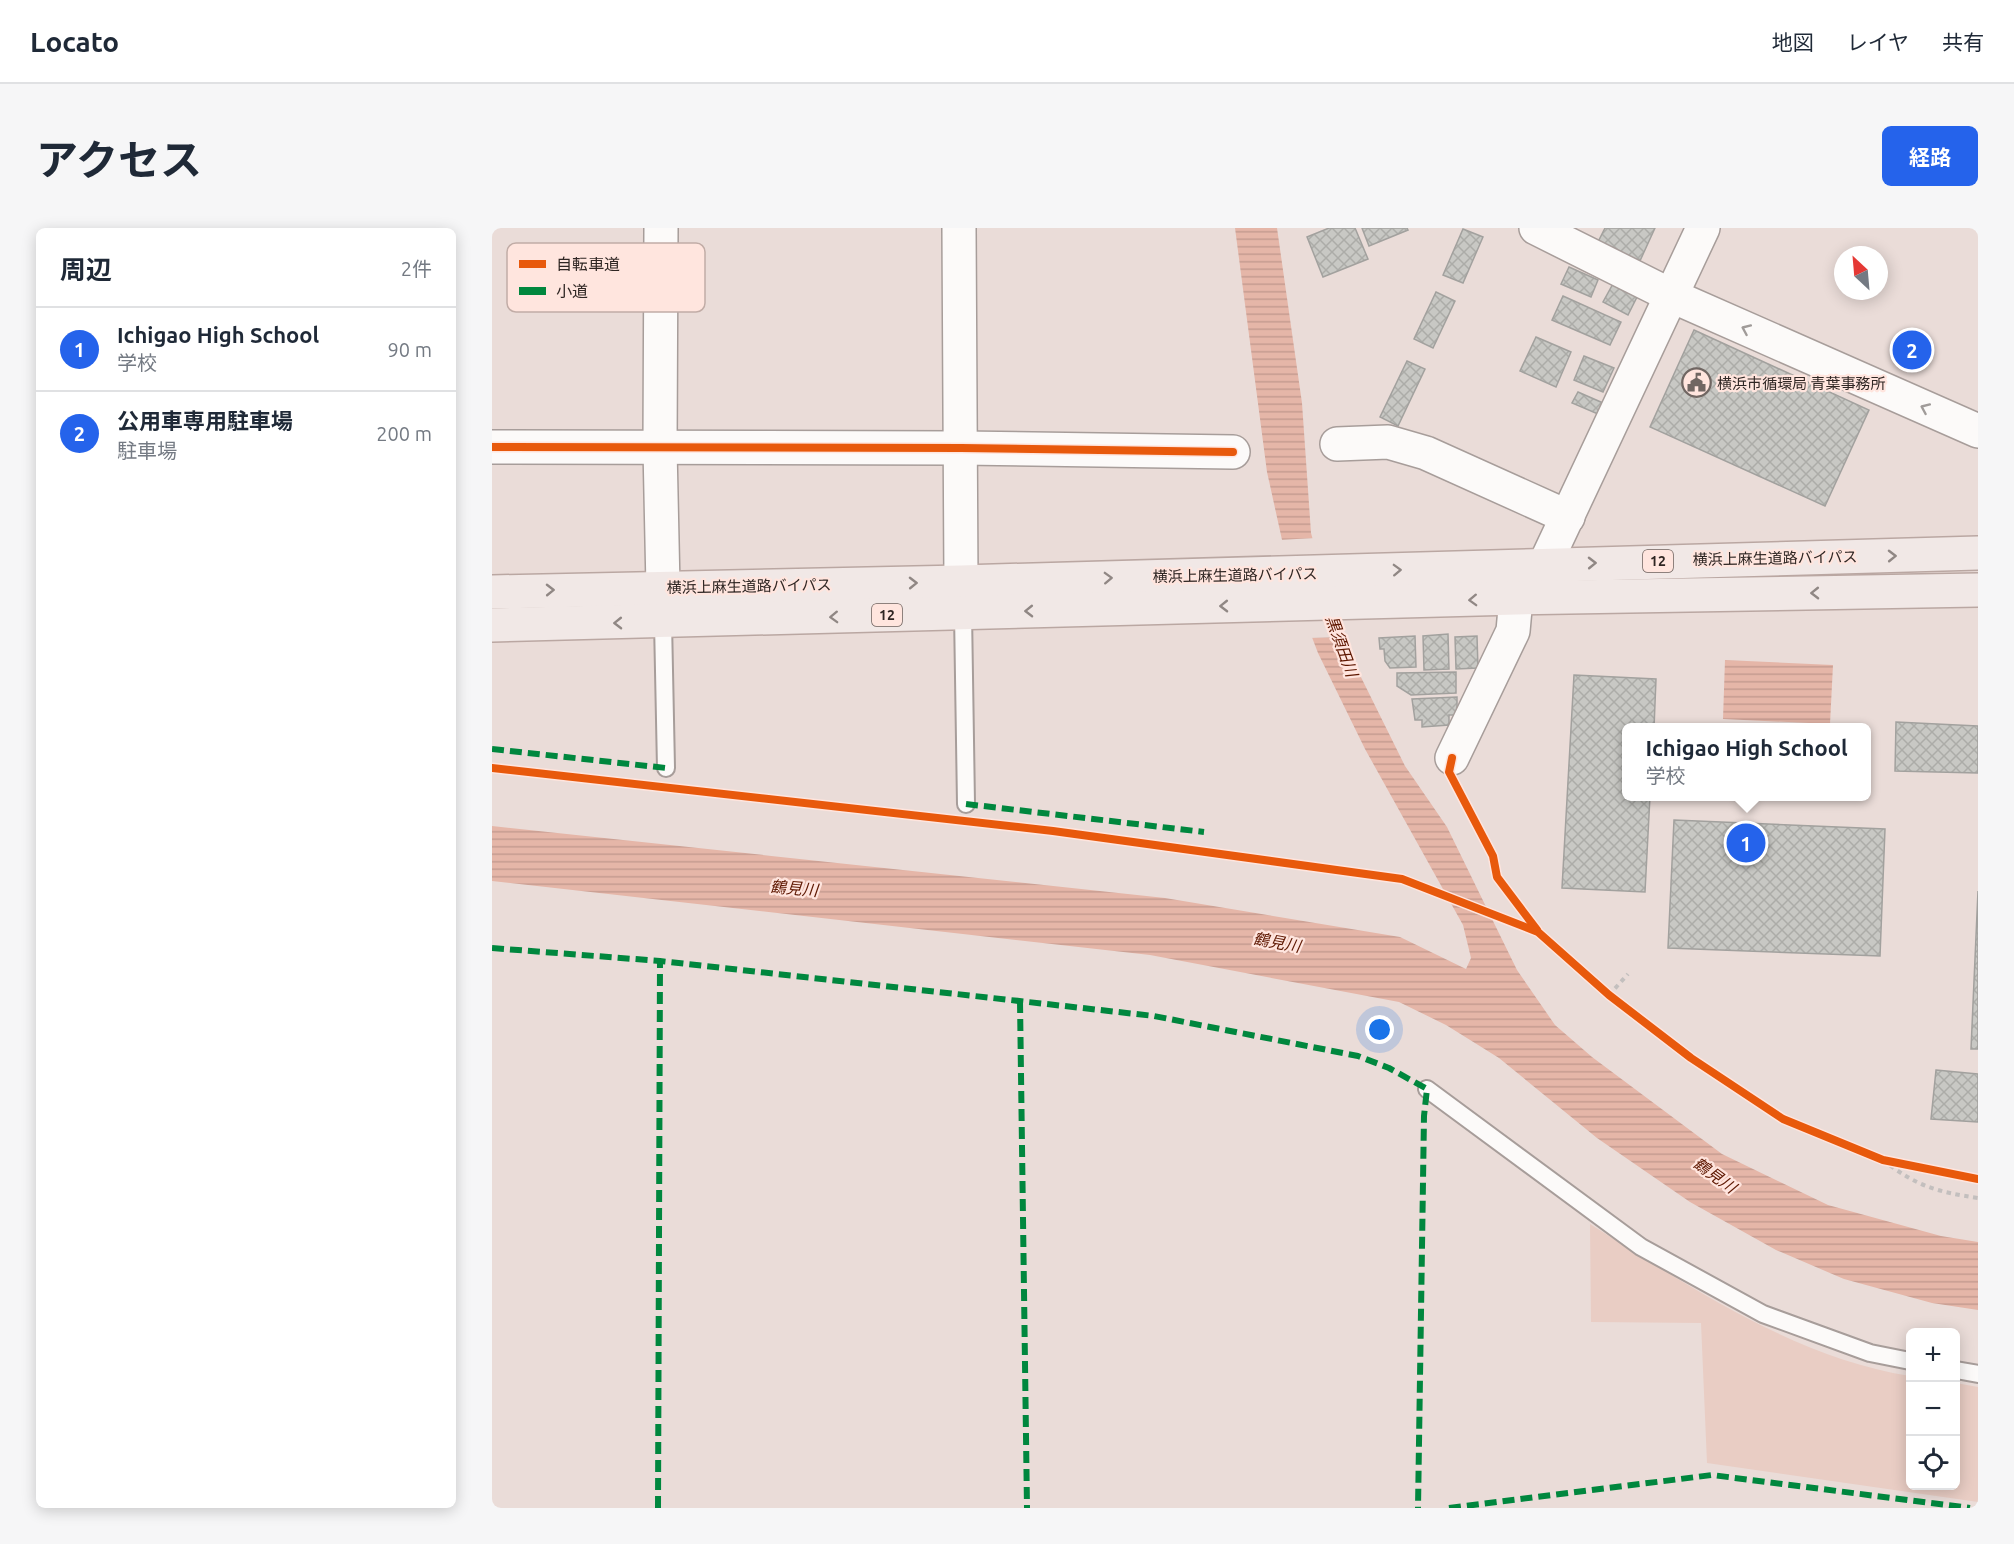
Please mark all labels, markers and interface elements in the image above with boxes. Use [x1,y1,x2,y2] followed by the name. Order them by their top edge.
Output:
[30,26,119,57] text: Locato
[1772,30,1814,54] text: 地図
[1847,30,1909,54] text: レイヤ
[1942,30,1984,54] text: 共有
[1882,126,1978,186] button: 経路
[36,136,202,183] text: アクセス
[507,243,705,312] legend
[1834,246,1888,300] north arrow
[60,255,112,284] text: 周辺
[556,255,620,273] text: 自転車道
[401,257,432,280] text: 2件
[556,282,588,300] text: 小道
[117,322,319,347] text: Ichigao High School
[1742,324,1753,336] one-way arrow
[1892,328,1932,372] pin: 2
[74,338,85,361] text: 1
[388,338,432,361] text: 90 m
[117,351,157,374] text: 学校
[1680,367,1712,399] public building icon: 横浜市循環局 青葉事務所
[1717,375,1885,392] place label: 横浜市循環局 青葉事務所
[1920,403,1931,415] one-way arrow
[117,408,293,433] text: 公用車専用駐車場
[74,422,85,445] text: 2
[376,422,432,445] text: 200 m
[117,439,177,462] text: 駐車場
[1693,548,1857,568] street label: 横浜上麻生道路バイパス
[1887,549,1896,562] one-way arrow
[1643,550,1673,572] road number: 12
[1587,557,1596,569] one-way arrow
[1392,563,1401,576] one-way arrow
[1153,565,1317,585] street label: 横浜上麻生道路バイパス
[1104,572,1113,584] one-way arrow
[667,576,831,596] street label: 横浜上麻生道路バイパス
[909,577,918,589] one-way arrow
[546,584,555,596] one-way arrow
[1810,587,1819,599] one-way arrow
[1468,593,1477,606] one-way arrow
[1220,600,1229,613] one-way arrow
[872,604,902,626] road number: 12
[1025,605,1034,617] one-way arrow
[830,610,839,623] one-way arrow
[1323,613,1362,681] water label: 黒須田川
[614,617,623,629] one-way arrow
[1622,723,1871,801] popup
[1645,735,1848,760] text: Ichigao High School
[1645,764,1685,787] text: 学校
[1726,820,1766,866] pin: 1
[769,877,821,899] water label: 鶴見川
[1252,929,1304,955] water label: 鶴見川
[1365,1015,1394,1044] your location
[1690,1154,1741,1198] water label: 鶴見川
[1906,1328,1960,1490] map controls
[1906,1328,1960,1382] button: +
[1906,1382,1960,1436] button: −
[1906,1436,1960,1490] button: locate

